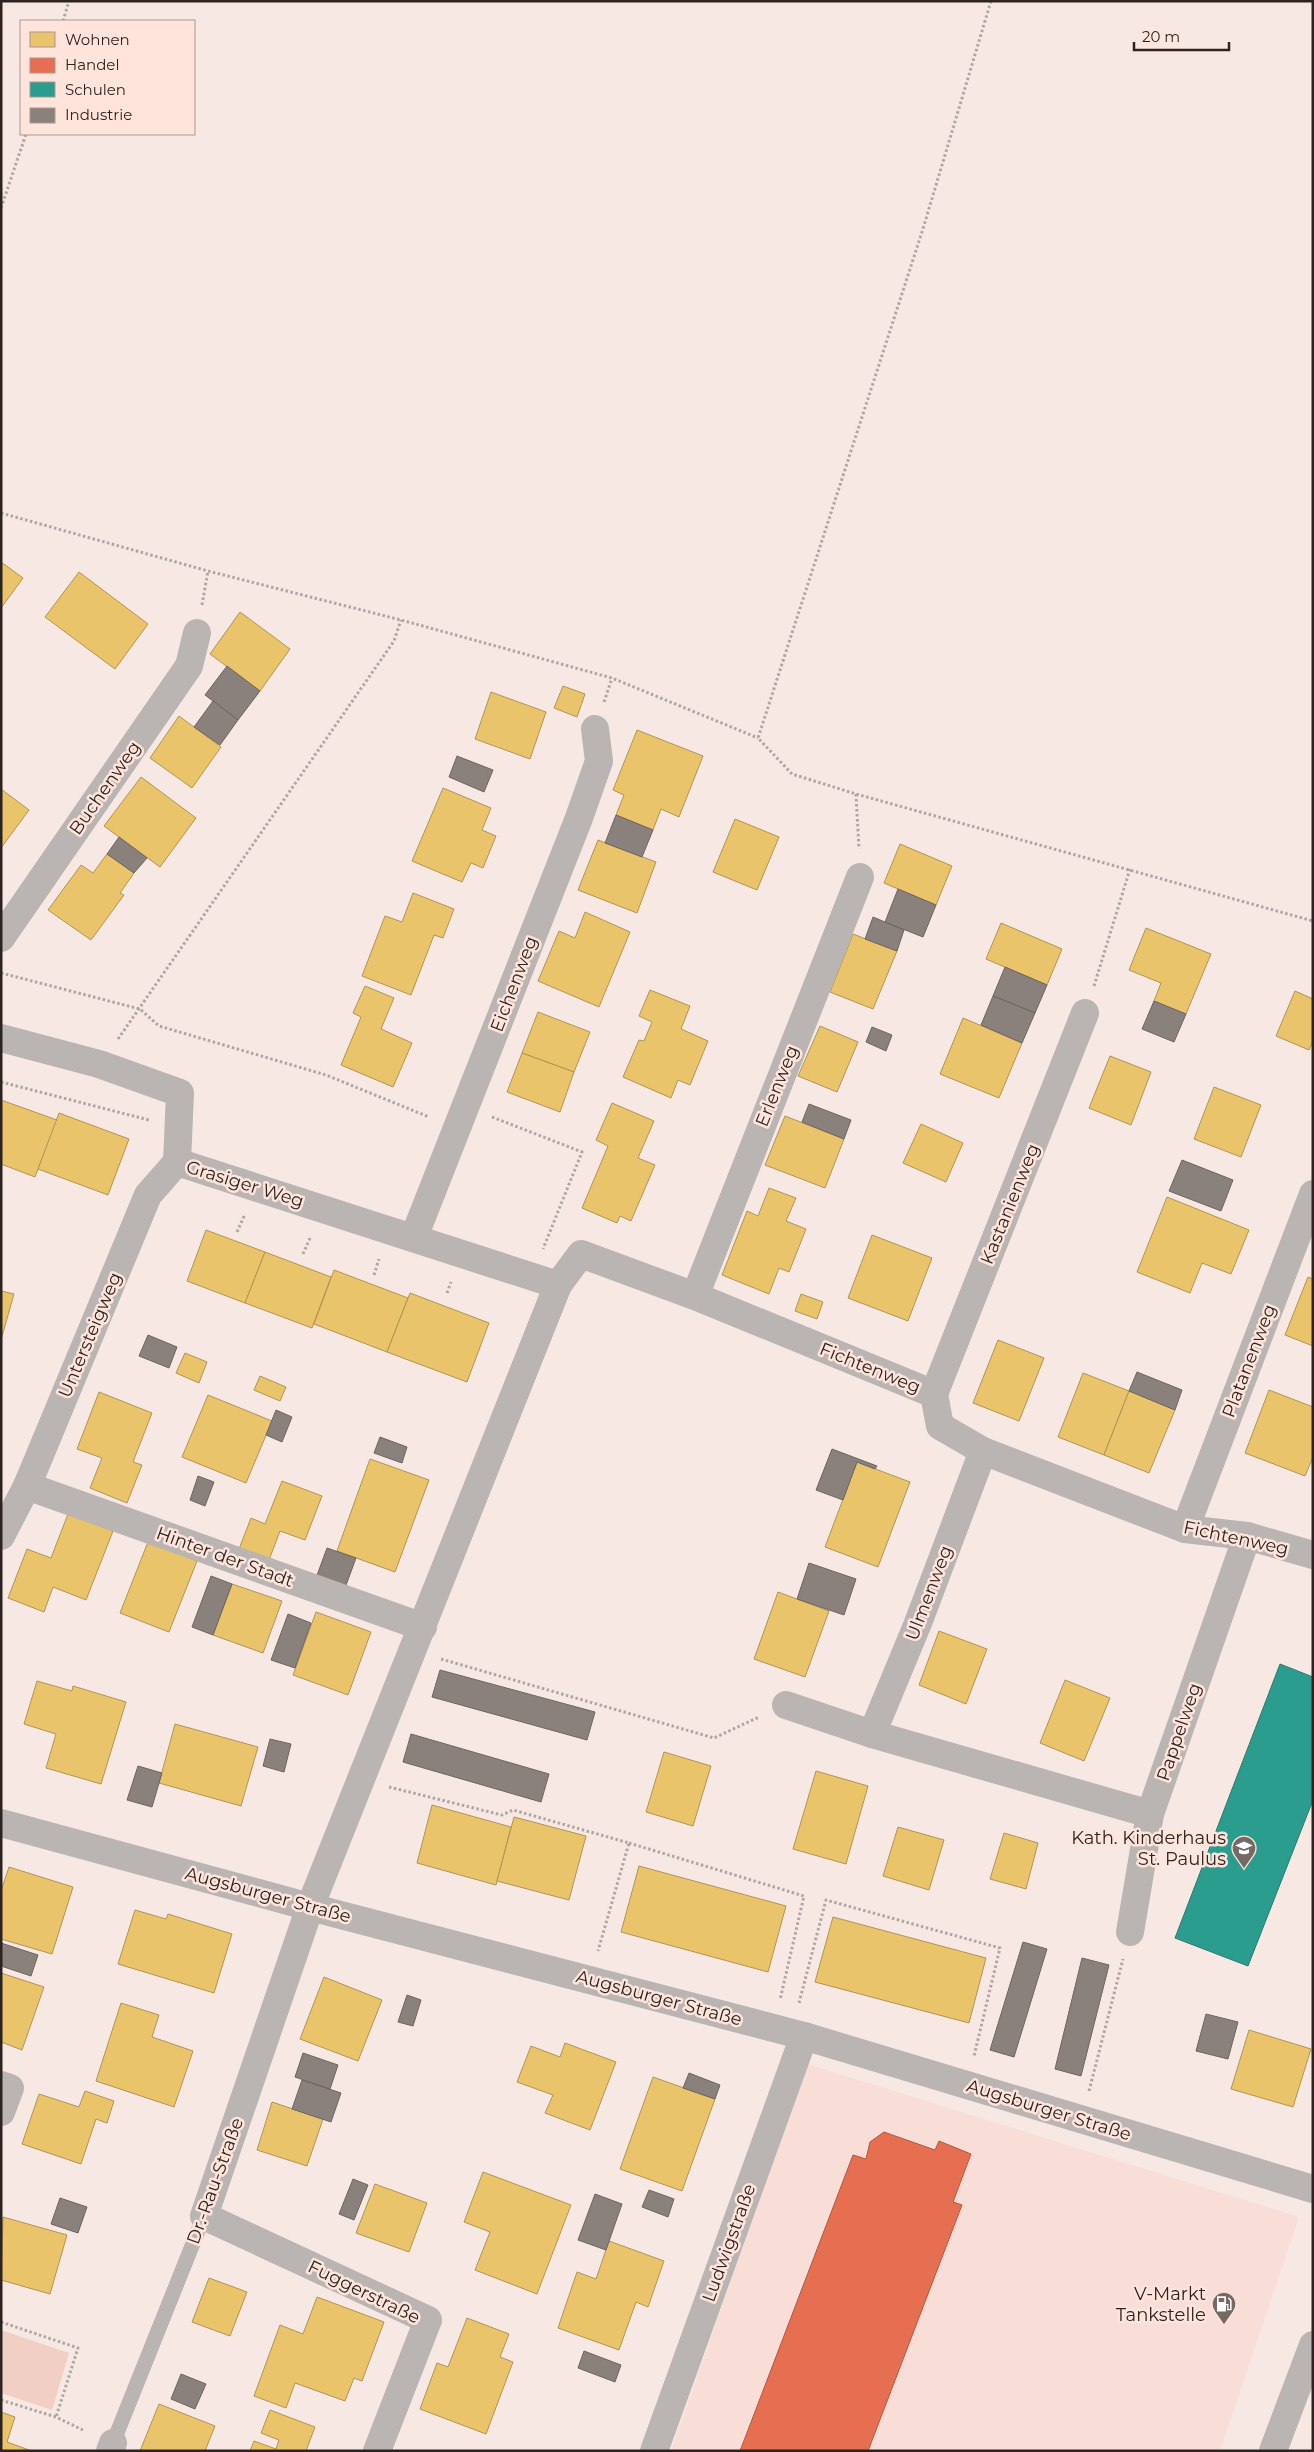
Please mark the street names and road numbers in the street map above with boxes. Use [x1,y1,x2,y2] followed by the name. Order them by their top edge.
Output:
[65,737,145,839] street label: Buchenweg
[486,933,542,1035] street label: Eichenweg
[751,1042,803,1130] street label: Erlenweg
[976,1140,1044,1268] street label: Kastanienweg
[183,1156,307,1212] street label: Grasiger Weg
[54,1269,126,1401] street label: Untersteigweg
[1217,1301,1281,1421] street label: Platanenweg
[816,1338,924,1398] street label: Fichtenweg
[1181,1516,1291,1560] street label: Fichtenweg
[153,1522,297,1592] street label: Hinter der Stadt
[901,1542,957,1644] street label: Ulmenweg
[1152,1680,1206,1784] street label: Pappelweg
[183,1862,353,1928] street label: Augsburger Straße
[574,1965,744,2031] street label: Augsburger Straße
[964,2075,1134,2146] street label: Augsburger Straße
[182,2115,248,2247] street label: Dr.-Rau-Straße
[697,2181,761,2305] street label: Ludwigstraße
[304,2255,424,2329] street label: Fuggerstraße

